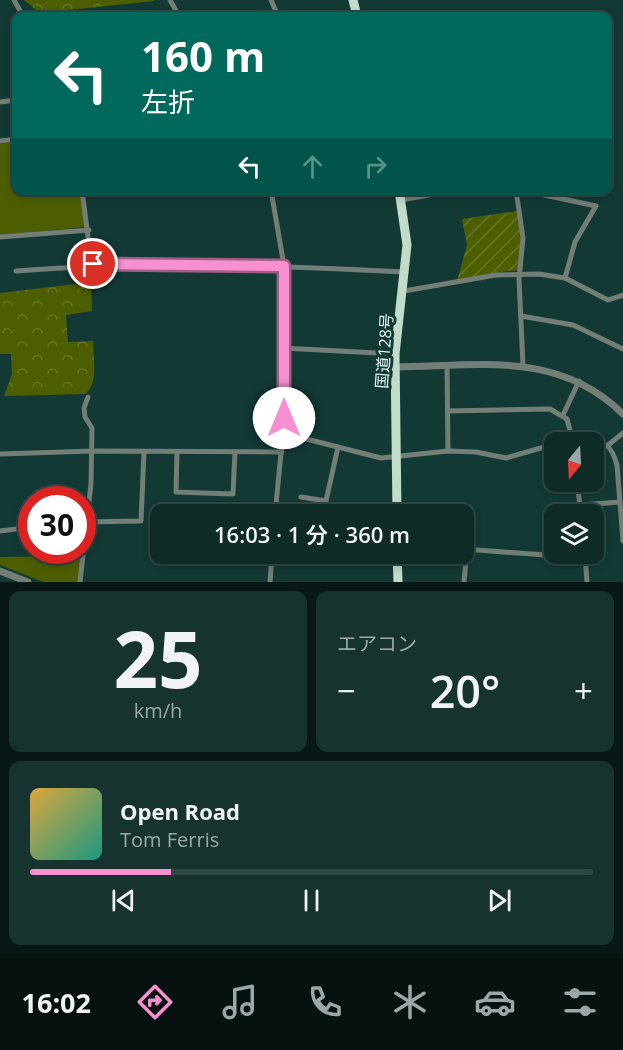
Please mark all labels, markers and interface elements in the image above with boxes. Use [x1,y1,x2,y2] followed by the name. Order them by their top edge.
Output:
[141,27,265,84] text: 160 m
[42,36,120,114] icon: left
[141,83,195,120] text: 左折
[233,150,266,183] icon: left
[296,150,329,183] icon: ahead
[359,150,392,183] icon: right
[67,238,118,289] pin
[76,247,109,280] icon: arrive
[370,313,398,389] street label: 国道128号
[252,386,316,450] position arrow
[544,432,604,492] north arrow
[544,432,604,564] map controls
[18,486,96,564] speed limit sign: 30
[544,504,604,564] button: layers
[214,519,410,549] text: 16:03 · 1 分 · 360 m
[113,605,203,711] text: 25
[337,630,417,657] text: エアコン
[430,660,500,721] text: 20°
[337,668,356,713] text: −
[574,668,593,713] text: +
[134,697,182,724] text: km/h
[120,796,240,826] text: Open Road
[120,826,219,853] text: Tom Ferris
[107,884,140,917] icon: previous
[295,884,328,917] icon: pause
[483,884,516,917] icon: next
[134,981,176,1023] icon: directions
[219,981,261,1023] icon: music
[304,981,346,1023] icon: phone
[389,981,431,1023] icon: climate
[474,981,516,1023] icon: car
[559,981,601,1023] icon: filters
[22,984,91,1021] text: 16:02

